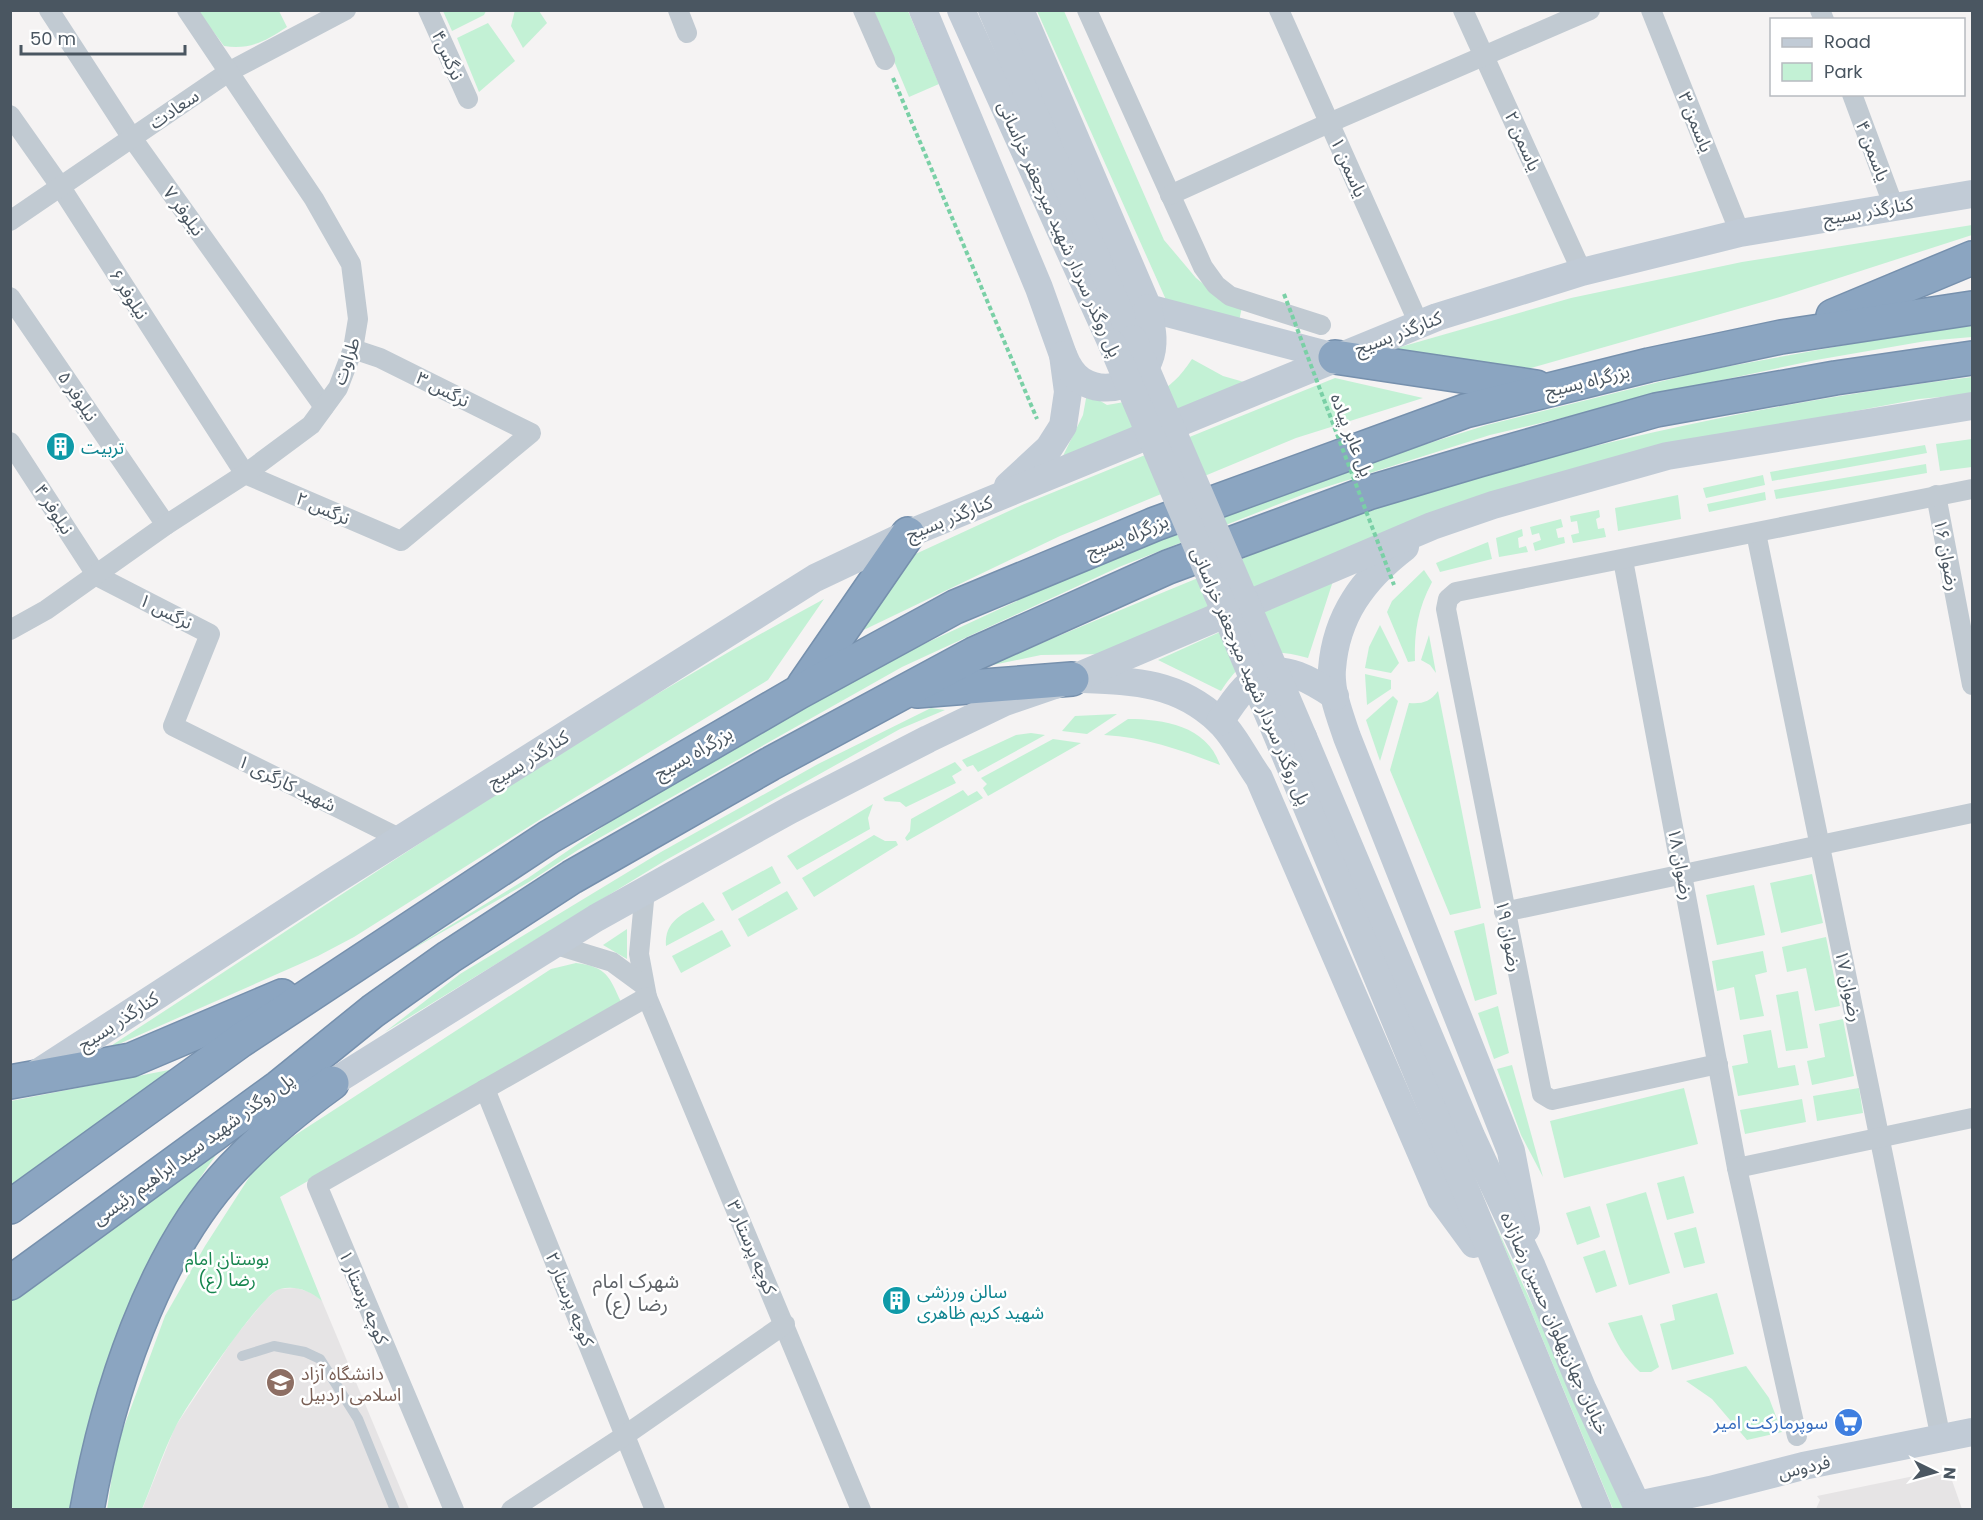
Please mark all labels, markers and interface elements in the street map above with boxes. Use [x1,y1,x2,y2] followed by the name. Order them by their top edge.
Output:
[21,18,184,56] scale bar
[1770,18,1965,96] legend
[30,26,76,51] text: 50 m
[426,26,470,84] street label: نرگس۴
[1824,29,1871,54] text: Road
[1824,59,1863,84] text: Park
[144,83,204,135] street label: سعادت
[1673,88,1719,156] street label: یاسمن ۳
[992,97,1128,361] street label: پل روگذر سردار شهید میرجعفر خراسانی
[1499,107,1547,175] street label: یاسمن ۲
[1850,117,1896,185] street label: یاسمن ۴
[1325,133,1373,201] street label: یاسمن ۱
[158,181,210,241] street label: نیلوفر ۷
[1821,191,1916,232] street label: کنارگذر بسیج
[103,264,155,324] street label: نیلوفر ۶
[1351,305,1446,362] street label: کنارگذر بسیج
[326,334,366,388] street label: طراوت
[1542,358,1632,405] street label: بزرگراه بسیج
[412,365,474,413] street label: نرگس ۳
[52,366,104,426] street label: نیلوفر ۵
[1325,390,1379,480] street label: پل عابر پیاده
[44,431,76,463] building icon: تربیت
[81,435,124,460] place label: تربیت
[28,479,80,539] street label: نیلوفر ۴
[292,485,354,531] street label: نرگس ۲
[902,489,997,548] street label: کنارگذر بسیج
[1082,508,1172,565] street label: بزرگراه بسیج
[1928,517,1966,593] street label: رضوان ۱۶
[1185,543,1317,809] street label: پل روگذر سردار شهید میرجعفر خراسانی
[135,587,197,635] street label: نرگس ۱
[649,720,737,786] street label: بزرگراه بسیج
[483,724,575,795] street label: کنارگذر بسیج
[234,748,340,818] street label: شهید کارگری ۱
[1662,826,1700,902] street label: رضوان ۱۸
[1490,898,1528,974] street label: رضوان ۱۹
[1829,948,1869,1024] street label: رضوان ۱۷
[73,985,164,1057] street label: کنارگذر بسیج
[87,1067,300,1232] street label: پل روگذر شهید سید ابراهیم رئیسی
[721,1196,783,1298] street label: کوچه پرستار ۳
[1495,1208,1615,1438] street label: خیابان جهان‌پهلوان حسین رضا‌زاده
[185,1246,269,1294] park label: بوستان امام رضا (ع)
[333,1246,395,1348] street label: کوچه پرستار ۱
[540,1248,601,1350] street label: کوچه پرستار ۲
[593,1267,679,1319] district label: شهرک امام رضا (ع)
[917,1279,1044,1326] place label: سالن ورزشی شهید کریم ظاهری
[880,1285,912,1317] building icon: سالن ورزشی شهید کریم ظاهری
[301,1361,401,1407] place label: دانشگاه آزاد اسلامی اردبیل
[264,1367,296,1399] school or university icon: دانشگاه آزاد اسلامی اردبیل
[1833,1406,1865,1438] supermarket icon: سوپرمارکت امیر
[1713,1410,1828,1435] place label: سوپرمارکت امیر
[1905,1442,1965,1502] north arrow
[1775,1449,1833,1485] street label: فردوس
[1937,1466,1961,1480] text: N

